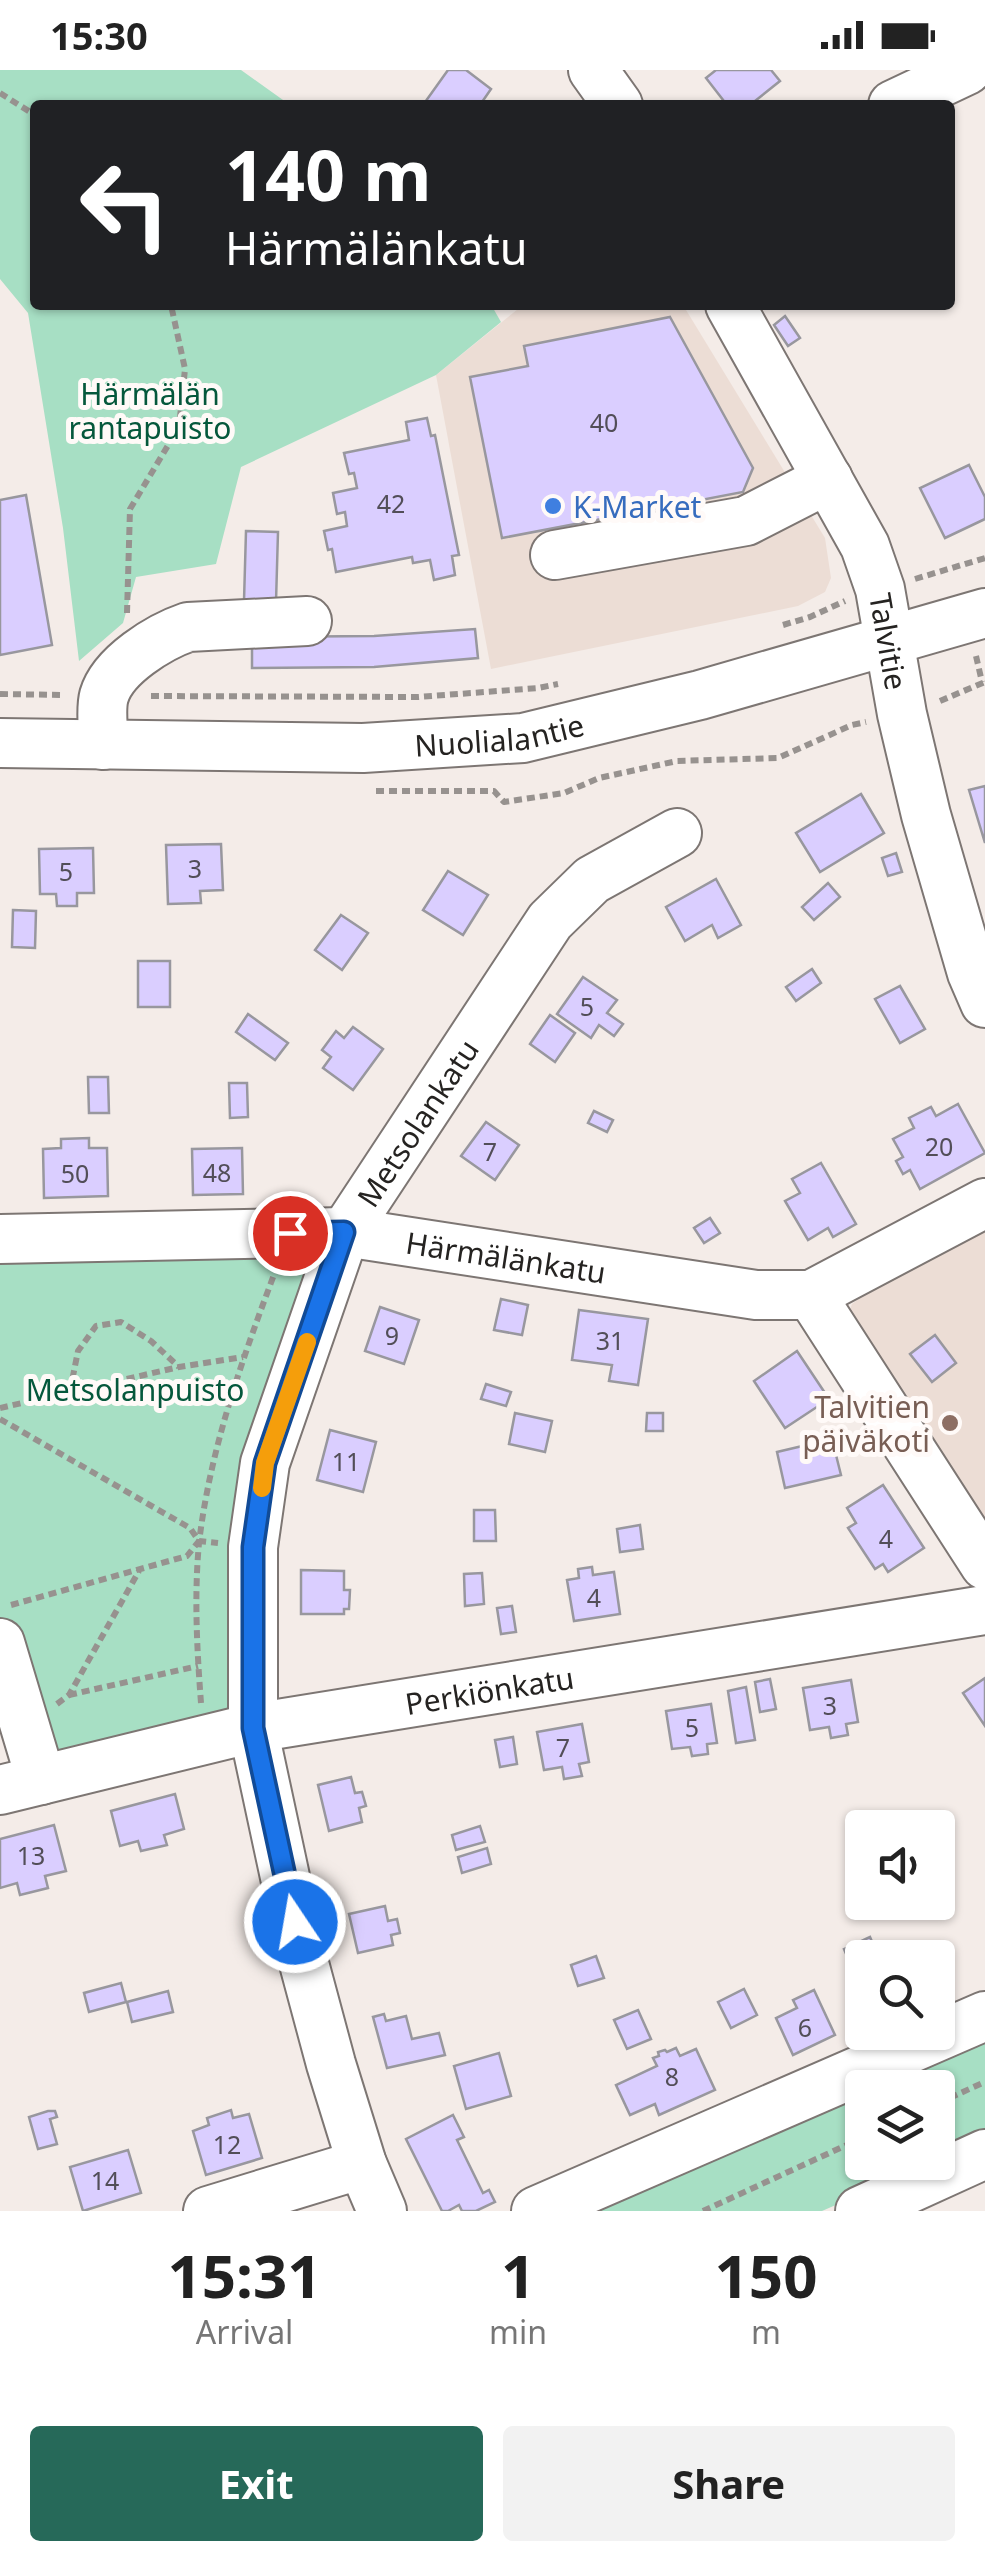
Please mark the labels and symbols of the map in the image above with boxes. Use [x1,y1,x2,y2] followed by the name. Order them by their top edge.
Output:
[69,373,231,448] park label: Härmälän rantapuisto
[590,405,618,439] house number: 40
[377,486,405,520] house number: 42
[573,486,702,527] place label: K-Market
[542,495,564,517] marker: K-Market
[861,590,918,693] street label: Talvitie
[413,703,588,765] street label: Nuolialantie
[188,851,202,885] house number: 3
[59,854,73,888] house number: 5
[580,989,594,1023] house number: 5
[347,1031,487,1215] street label: Metsolankatu
[925,1129,953,1163] house number: 20
[483,1134,497,1168] house number: 7
[203,1155,231,1189] house number: 48
[61,1156,89,1190] house number: 50
[248,1191,333,1276] pin
[403,1221,609,1292] street label: Härmälänkatu
[385,1318,399,1352] house number: 9
[596,1323,624,1357] house number: 31
[26,1369,244,1410] park label: Metsolanpuisto
[802,1386,930,1461] place label: Talvitien päiväkoti
[939,1412,961,1434] marker: Talvitien päiväkoti
[332,1444,360,1478] house number: 11
[879,1521,893,1555] house number: 4
[587,1580,601,1614] house number: 4
[402,1656,577,1724] street label: Perkiönkatu
[823,1688,837,1722] house number: 3
[685,1710,699,1744] house number: 5
[556,1730,570,1764] house number: 7
[17,1838,45,1872] house number: 13
[243,1870,347,1974] position arrow
[798,2010,812,2044] house number: 6
[665,2059,679,2093] house number: 8
[213,2127,241,2161] house number: 12
[91,2163,119,2197] house number: 14

